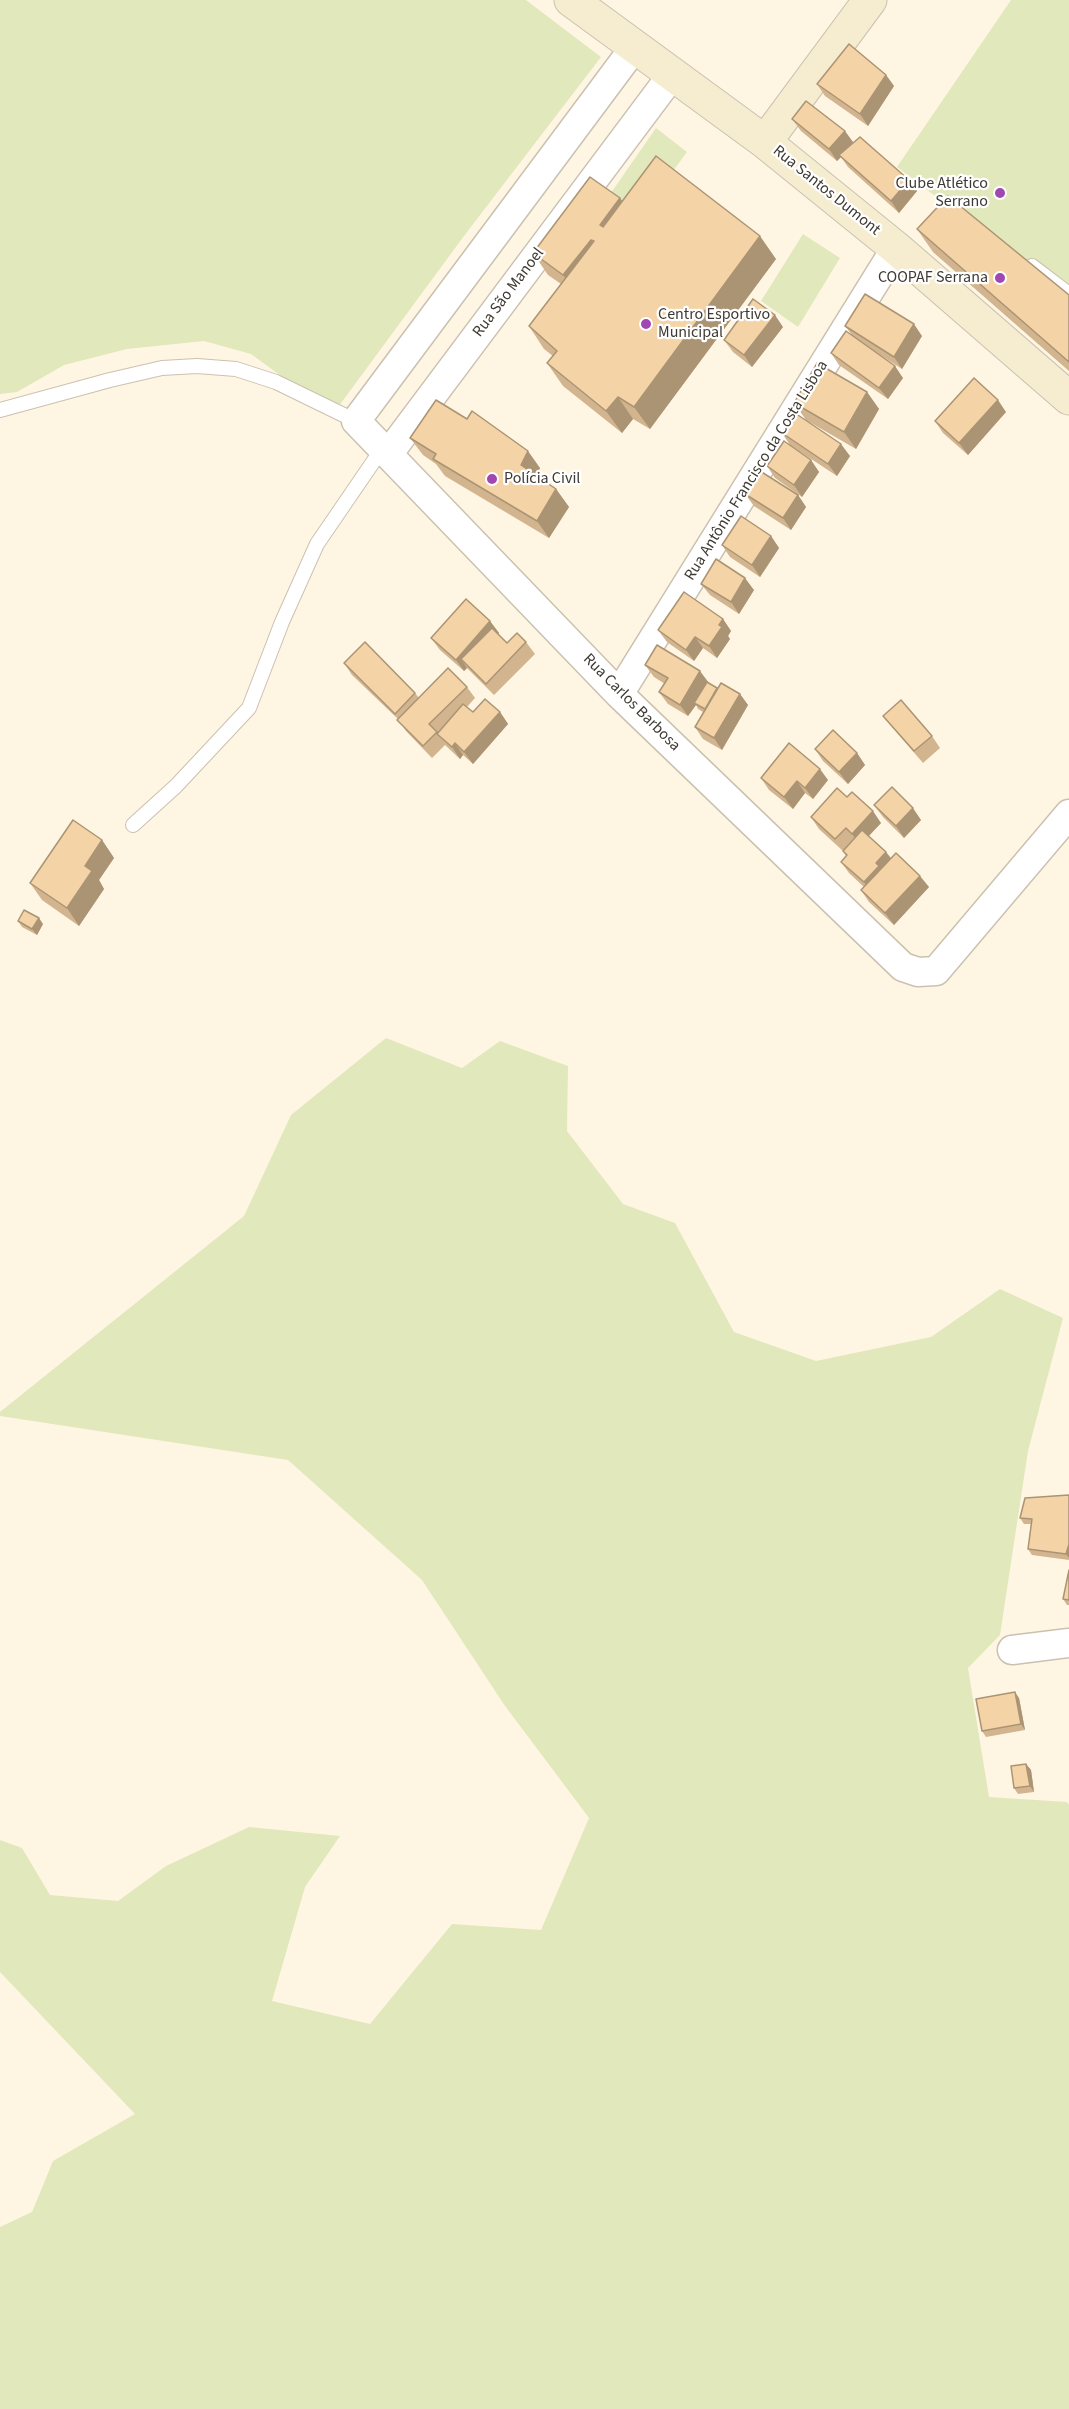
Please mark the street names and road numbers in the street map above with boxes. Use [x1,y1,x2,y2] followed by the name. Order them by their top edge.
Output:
[768,142,884,240] street label: Rua Santos Dumont
[469,245,549,341] street label: Rua São Manoel
[681,357,833,585] street label: Rua Antônio Francisco da Costa Lisboa
[578,650,684,756] street label: Rua Carlos Barbosa

